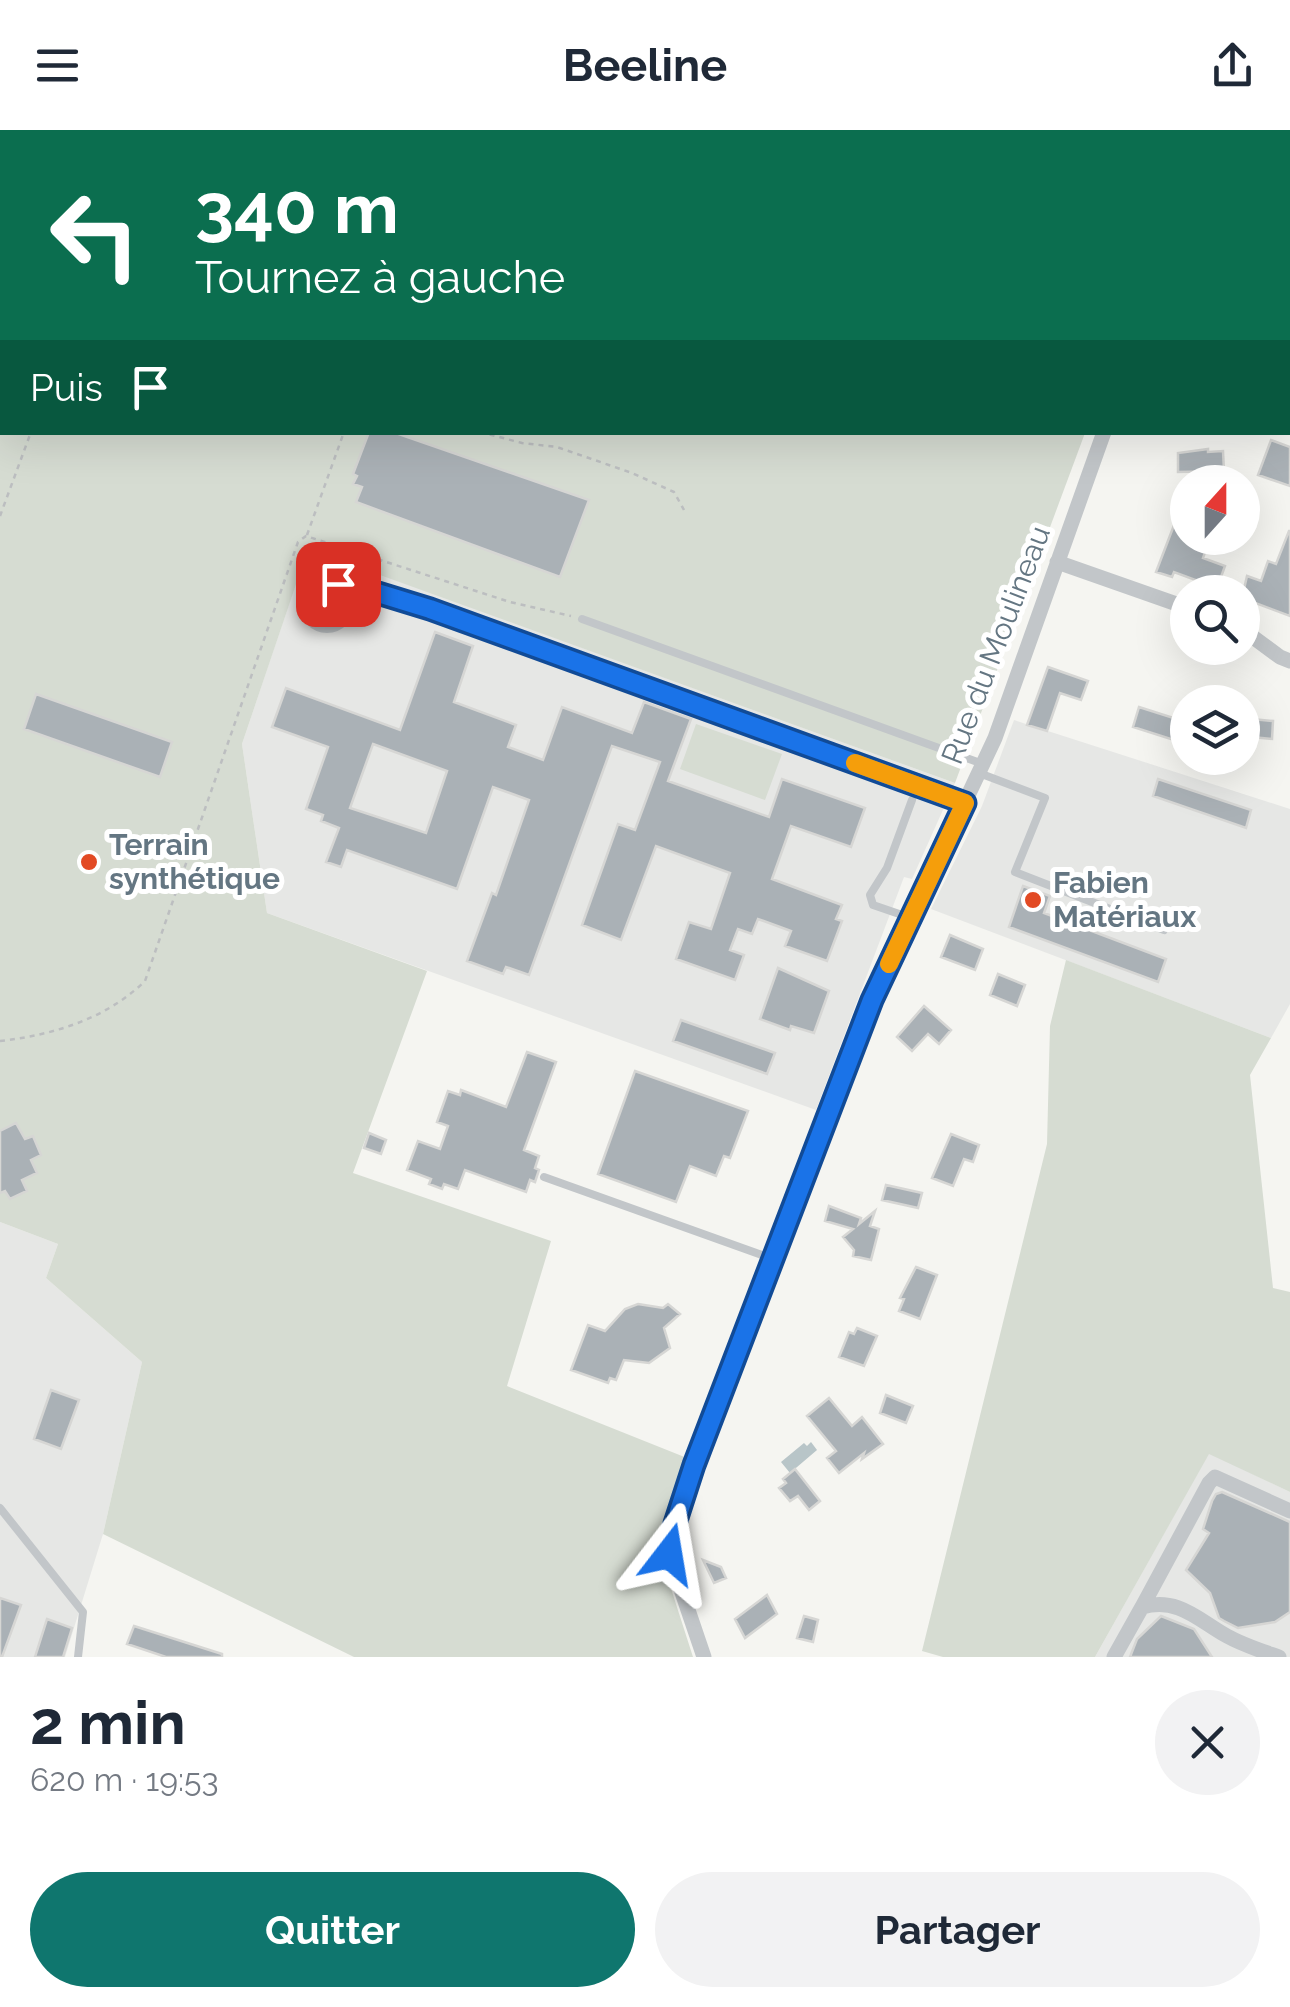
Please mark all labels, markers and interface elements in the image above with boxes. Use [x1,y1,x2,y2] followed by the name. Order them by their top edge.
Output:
[30,38,85,93] icon: menu
[1205,38,1260,93] icon: share
[563,39,727,92] text: Beeline
[195,167,399,249] text: 340 m
[30,170,160,300] icon: left
[195,251,565,304] text: Tournez à gauche
[123,360,178,415] icon: arrive
[30,365,103,410] text: Puis
[1170,465,1260,555] north arrow
[1170,465,1260,775] map controls
[934,521,1057,769] street label: Rue du Moulineau
[296,542,381,627] pin
[311,557,366,612] icon: arrive
[1170,575,1260,665] button: search
[1170,685,1260,775] button: layers
[109,827,280,896] place label: Terrain synthétique
[78,851,100,873] marker: Terrain synthétique
[1053,865,1196,934] place label: Fabien Matériaux
[1022,889,1044,911] marker: Fabien Matériaux
[617,1502,721,1606] position arrow
[30,1688,186,1758] text: 2 min
[1155,1690,1260,1795] button: close
[30,1761,218,1798] text: 620 m · 19:53
[30,1872,635,1987] button: Quitter
[655,1872,1260,1987] button: Partager

